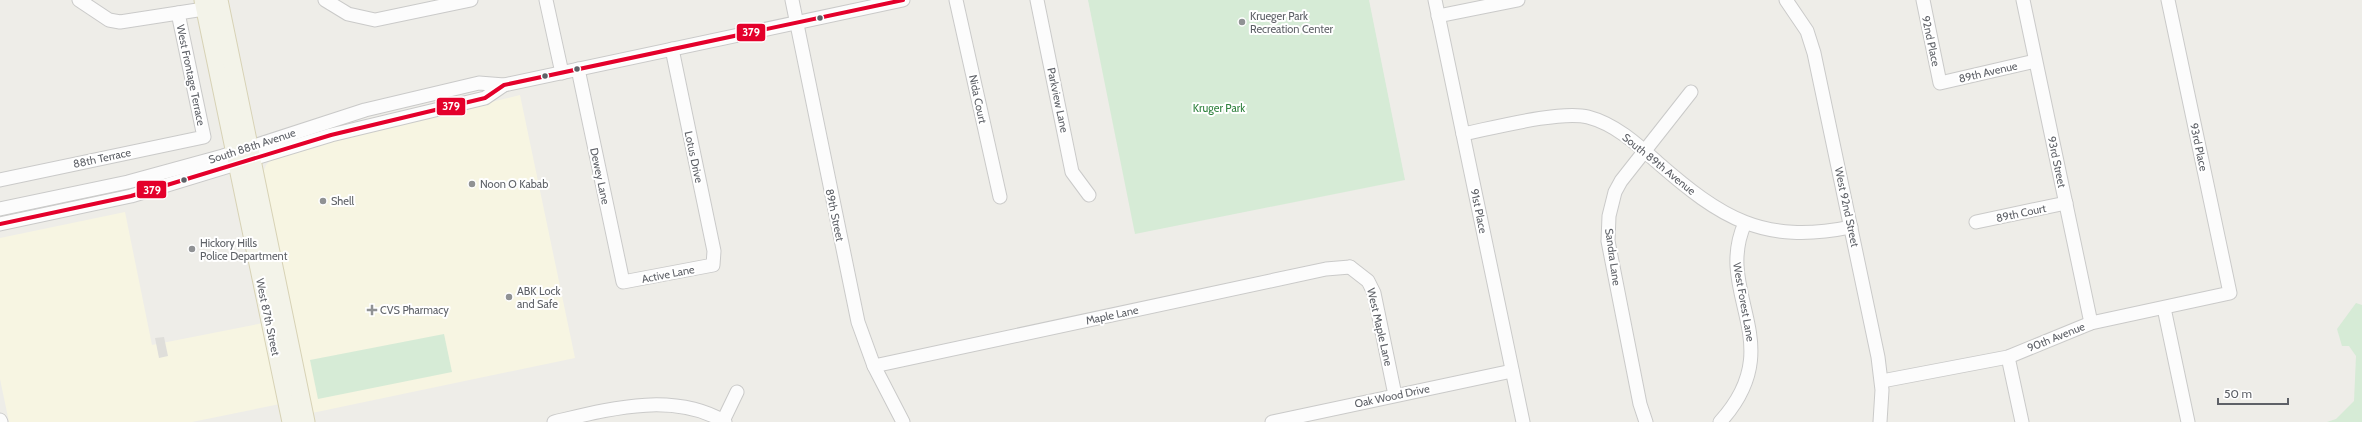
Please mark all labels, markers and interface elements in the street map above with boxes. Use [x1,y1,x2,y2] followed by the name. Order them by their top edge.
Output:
[1250,9,1334,36] place label: Krueger Park Recreation Center
[815,13,825,23] unlabelled marker
[1919,14,1943,68] street label: 92nd Place
[1237,17,1247,27] marker: Krueger Park Recreation Center
[173,23,209,127] street label: West Frontage Terrace
[736,23,766,42] line badge: 379
[742,25,760,39] text: 379
[1957,58,2019,86] street label: 89th Avenue
[572,64,582,74] unlabelled marker
[1044,66,1072,134] street label: Parkview Lane
[540,71,550,81] unlabelled marker
[966,73,990,125] street label: Nida Court
[436,97,466,116] line badge: 379
[442,99,460,113] text: 379
[1193,101,1245,115] park label: Kruger Park
[2187,122,2211,173] street label: 93rd Place
[207,125,298,167] street label: South 88th Avenue
[682,130,706,185] street label: Lotus Drive
[1619,130,1699,198] street label: South 89th Avenue
[2045,135,2069,189] street label: 93rd Street
[72,145,133,171] street label: 88th Terrace
[587,146,613,206] street label: Dewey Lane
[1832,166,1862,249] street label: West 92nd Street
[179,175,189,185] unlabelled marker
[480,177,548,191] place label: Noon O Kabab
[467,179,477,189] marker: Noon O Kabab
[136,180,167,199] line badge: 379
[143,183,161,197] text: 379
[823,187,847,243] street label: 89th Street
[1467,187,1491,235] street label: 91st Place
[331,194,355,208] place label: Shell
[318,196,328,206] marker: Shell
[1995,201,2048,225] street label: 89th Court
[1602,227,1624,287] street label: Sandra Lane
[200,236,288,263] place label: Hickory Hills Police Department
[187,244,197,254] marker: Hickory Hills Police Department
[1730,261,1758,343] street label: West Forest Lane
[640,262,696,286] street label: Active Lane
[253,277,283,357] street label: West 87th Street
[517,284,560,311] place label: ABK Lock and Safe
[1364,287,1396,368] street label: West Maple Lane
[504,292,514,302] marker: ABK Lock and Safe
[380,303,449,317] place label: CVS Pharmacy
[1084,303,1140,327] street label: Maple Lane
[367,305,377,315] marker: CVS Pharmacy
[2025,319,2087,355] street label: 90th Avenue
[2218,380,2288,406] scale bar
[1353,381,1431,411] street label: Oak Wood Drive
[2224,386,2252,401] text: 50 m

